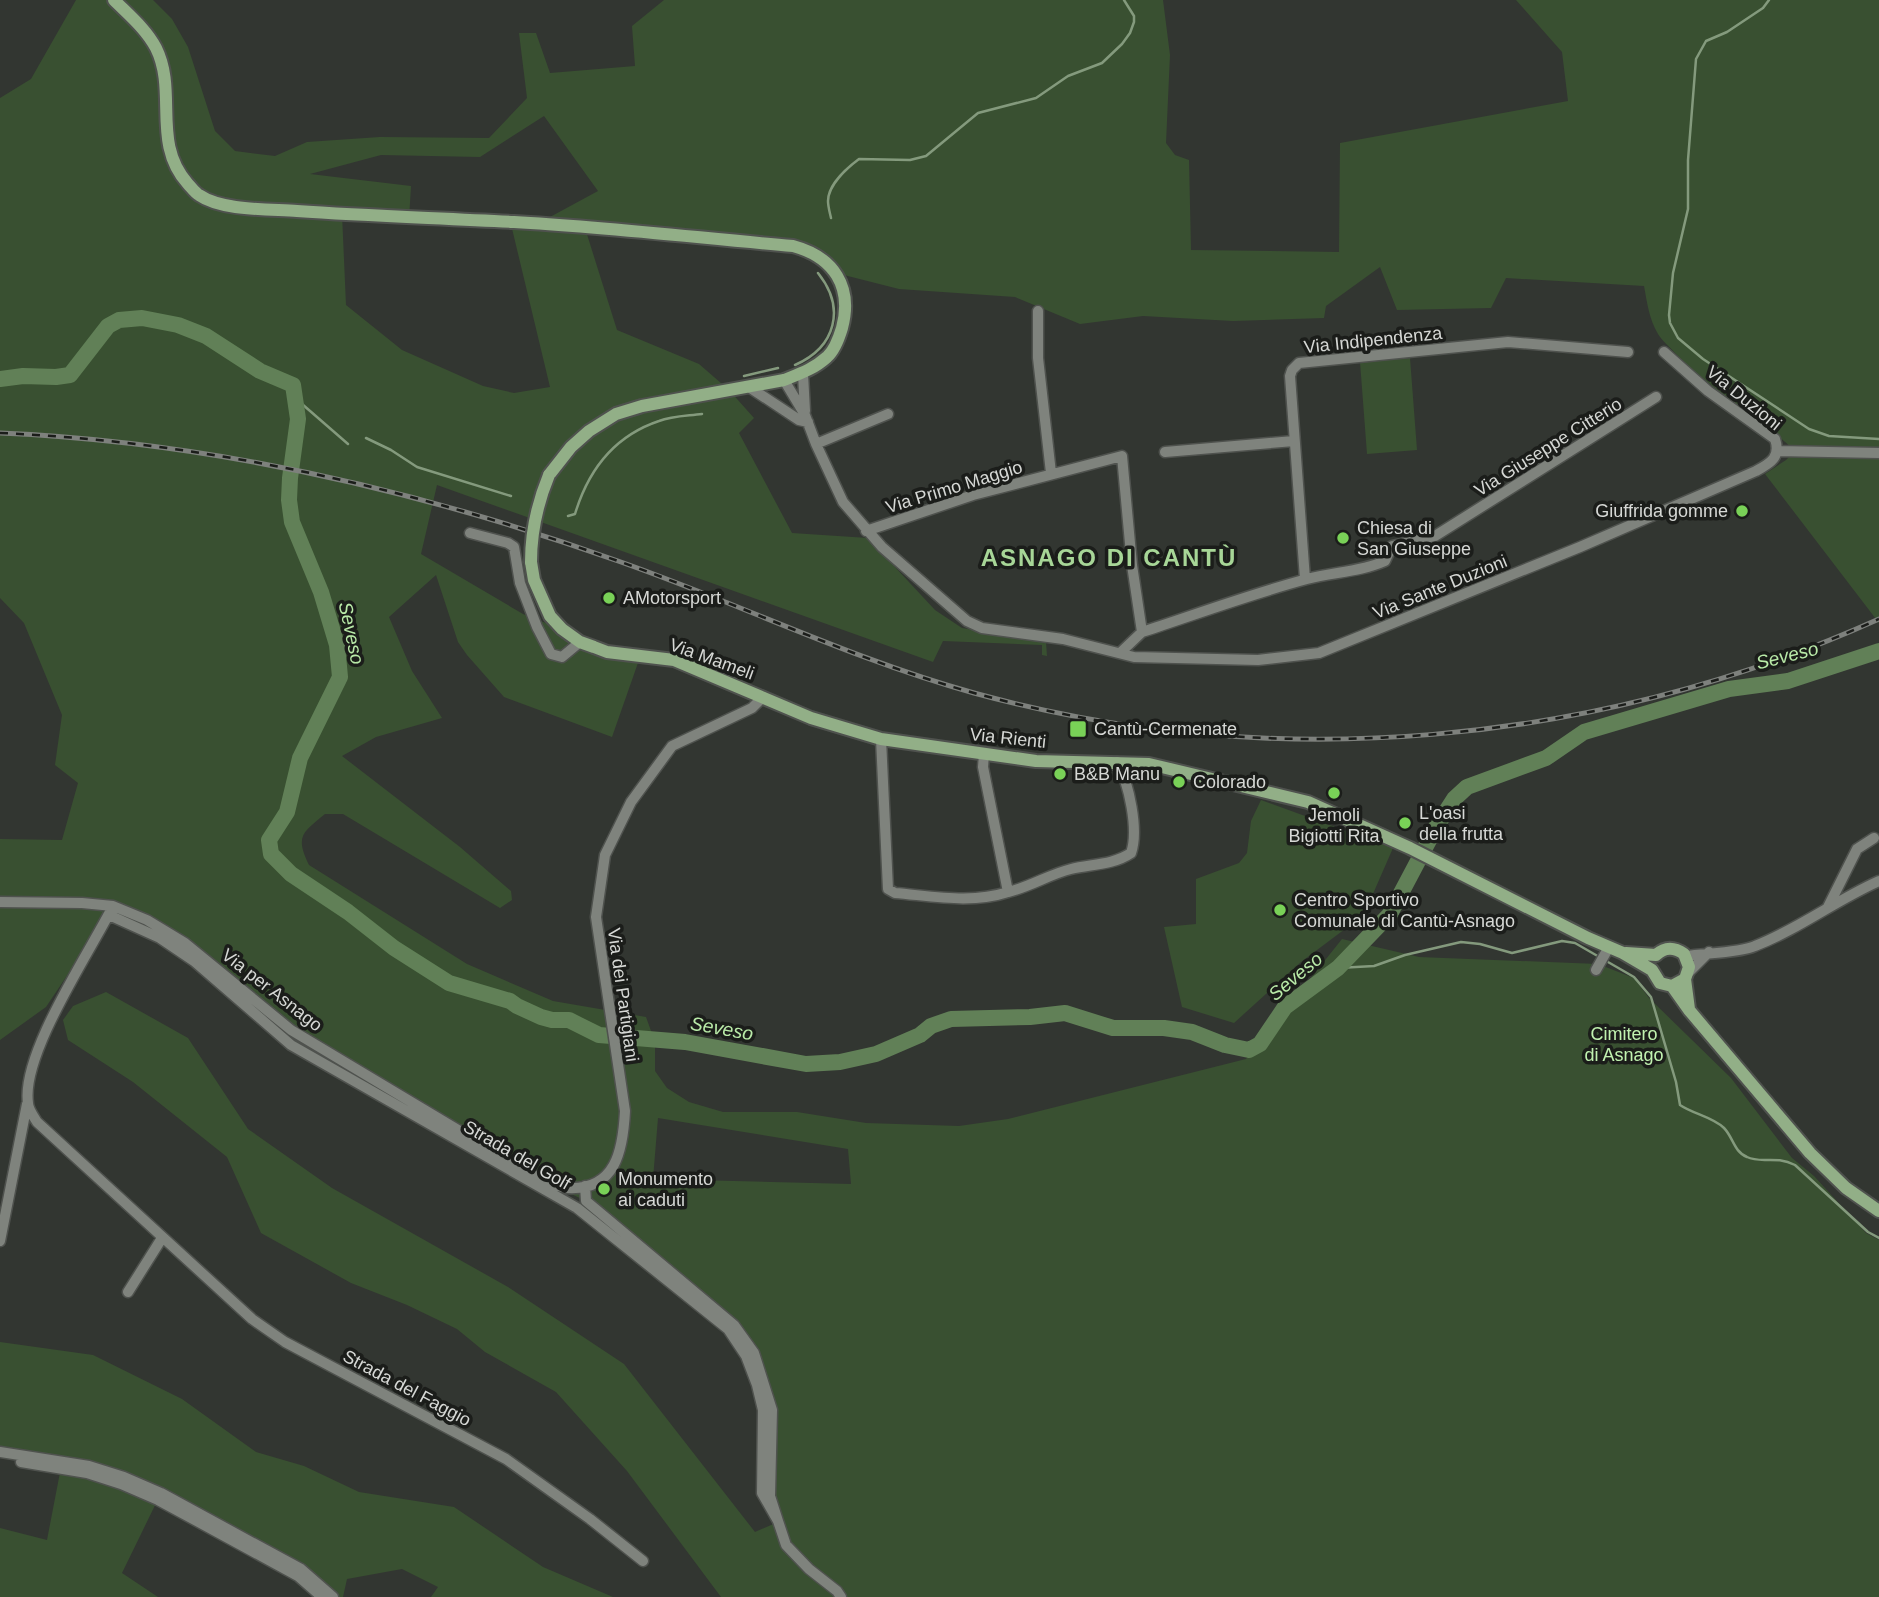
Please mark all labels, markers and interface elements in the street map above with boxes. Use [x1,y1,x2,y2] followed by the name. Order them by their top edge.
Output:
[1303,323,1444,357] street label: Via Indipendenza
[1702,362,1786,434] street label: Via Duzioni
[1471,394,1625,500] street label: Via Giuseppe Citterio
[883,457,1025,517] street label: Via Primo Maggio
[1595,501,1728,521] place label: Giuffrida gomme
[1734,503,1750,519] marker: Giuffrida gomme
[1357,518,1471,559] place label: Chiesa di San Giuseppe
[1335,530,1351,546] marker: Chiesa di San Giuseppe
[981,544,1237,571] district label: ASNAGO DI CANTÙ
[1370,551,1510,623] street label: Via Sante Duzioni
[623,588,721,608] place label: AMotorsport
[601,590,617,606] marker: AMotorsport
[335,600,368,666] water label: Seveso
[667,634,757,684] street label: Via Mameli
[1754,638,1820,673] water label: Seveso
[1068,719,1088,739] marker: Cantù-Cermenate
[1094,719,1237,739] place label: Cantù-Cermenate
[969,724,1047,752] street label: Via Rienti
[1074,764,1160,784] place label: B&B Manu
[1052,766,1068,782] marker: B&B Manu
[1193,772,1266,792] place label: Colorado
[1171,774,1187,790] marker: Colorado
[1326,785,1342,801] marker: Jemoli Bigiotti Rita
[1419,803,1504,844] place label: L'oasi della frutta
[1288,805,1381,846] place label: Jemoli Bigiotti Rita
[1397,815,1413,831] marker: L'oasi della frutta
[1294,890,1515,931] place label: Centro Sportivo Comunale di Cantù-Asnago
[1272,902,1288,918] marker: Centro Sportivo Comunale di Cantù-Asnago
[604,927,642,1063] street label: Via dei Partigiani
[218,945,326,1035] street label: Via per Asnago
[1264,948,1326,1005] water label: Seveso
[689,1013,755,1044] water label: Seveso
[1584,1024,1664,1065] park label: Cimitero di Asnago
[460,1116,575,1194] street label: Strada del Golf
[618,1169,713,1210] place label: Monumento ai caduti
[596,1181,612,1197] marker: Monumento ai caduti
[340,1346,474,1430] street label: Strada del Faggio

